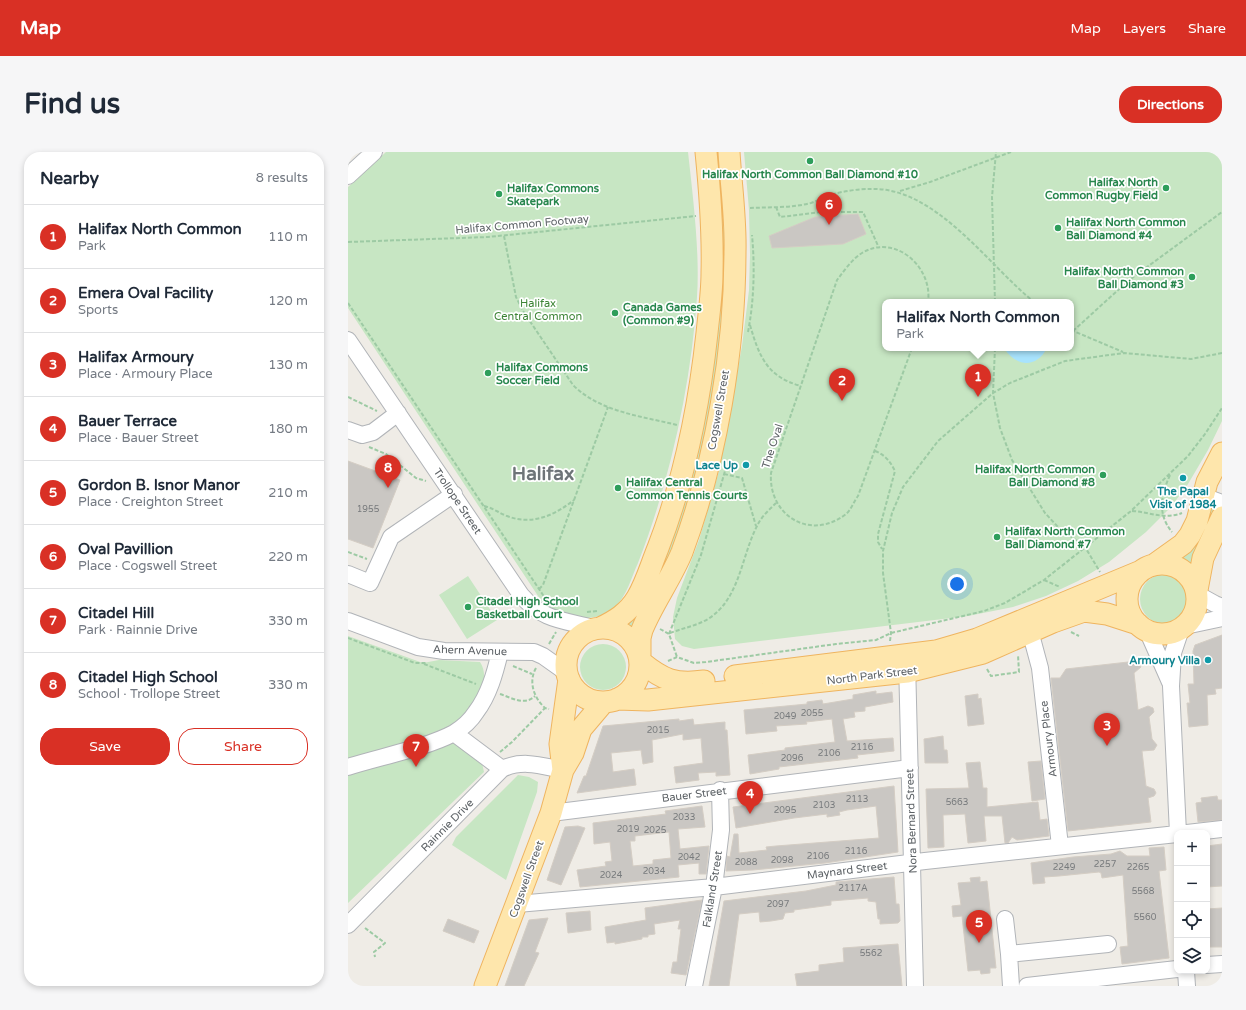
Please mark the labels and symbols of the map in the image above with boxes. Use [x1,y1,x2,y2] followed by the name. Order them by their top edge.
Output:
[805,156,815,166] marker: Halifax North Common Ball Diamond #10
[702,168,918,181] place label: Halifax North Common Ball Diamond #10
[1045,176,1158,203] place label: Halifax North Common Rugby Field
[507,182,600,209] place label: Halifax Commons Skatepark
[1161,183,1171,193] marker: Halifax North Common Rugby Field
[494,189,504,199] marker: Halifax Commons Skatepark
[816,192,842,225] pin: 6
[455,212,589,237] street label: Halifax Common Footway
[1066,216,1186,242] place label: Halifax North Common Ball Diamond #4
[1053,223,1063,233] marker: Halifax North Common Ball Diamond #4
[1064,265,1184,291] place label: Halifax North Common Ball Diamond #3
[1187,272,1197,282] marker: Halifax North Common Ball Diamond #3
[494,297,582,323] park label: Halifax Central Common
[623,301,703,327] place label: Canada Games (Common #9)
[610,308,620,318] marker: Canada Games (Common #9)
[496,361,589,387] place label: Halifax Commons Soccer Field
[965,364,991,397] pin: 1
[483,368,493,378] marker: Halifax Commons Soccer Field
[829,368,855,401] pin: 2
[705,369,732,451] street label: Cogswell Street
[759,422,786,470] street label: The Oval
[375,455,401,488] pin: 8
[695,459,738,473] place label: Lace Up
[741,460,751,470] marker: Lace Up
[512,463,574,485] district label: Halifax
[975,463,1095,489] place label: Halifax North Common Ball Diamond #8
[431,466,484,537] street label: Trollope Street
[1098,470,1108,480] marker: Halifax North Common Ball Diamond #8
[1178,473,1188,483] marker: The Papal Visit of 1984
[626,476,748,502] place label: Halifax Central Common Tennis Courts
[613,483,623,493] marker: Halifax Central Common Tennis Courts
[1150,485,1216,511] place label: The Papal Visit of 1984
[357,504,380,515] house number: 1955
[1005,525,1125,551] place label: Halifax North Common Ball Diamond #7
[992,532,1002,542] marker: Halifax North Common Ball Diamond #7
[947,574,967,594] your location
[476,595,579,621] place label: Citadel High School Basketball Court
[463,602,473,612] marker: Citadel High School Basketball Court
[433,643,507,658] street label: Ahern Avenue
[1129,654,1200,668] place label: Armoury Villa
[1203,655,1213,665] marker: Armoury Villa
[826,663,918,688] street label: North Park Street
[1037,700,1060,778] street label: Armoury Place
[801,708,824,719] house number: 2055
[774,711,797,722] house number: 2049
[1094,713,1120,746] pin: 3
[647,725,670,736] house number: 2015
[403,734,429,767] pin: 7
[851,742,874,753] house number: 2116
[818,748,841,759] house number: 2106
[781,753,804,764] house number: 2096
[903,768,920,874] street label: Nora Bernard Street
[737,781,763,814] pin: 4
[661,784,727,805] street label: Bauer Street
[846,794,868,805] house number: 2113
[418,796,476,854] street label: Rainnie Drive
[946,797,968,808] house number: 5663
[813,800,835,811] house number: 2103
[774,805,797,816] house number: 2095
[673,812,695,823] house number: 2033
[617,824,640,835] house number: 2019
[644,825,667,836] house number: 2025
[507,839,546,919] street label: Cogswell Street
[845,846,868,857] house number: 2116
[700,850,725,928] street label: Falkland Street
[807,851,830,862] house number: 2106
[678,852,700,863] house number: 2042
[771,855,794,866] house number: 2098
[735,857,758,868] house number: 2088
[806,859,888,882] street label: Maynard Street
[1094,859,1117,870] house number: 2257
[1053,862,1076,873] house number: 2249
[1127,862,1150,873] house number: 2265
[643,866,666,877] house number: 2034
[600,870,623,881] house number: 2024
[838,883,868,894] house number: 2117A
[1132,886,1155,897] house number: 5568
[767,899,790,910] house number: 2097
[966,910,992,943] pin: 5
[1134,912,1157,923] house number: 5560
[860,948,882,959] house number: 5562

